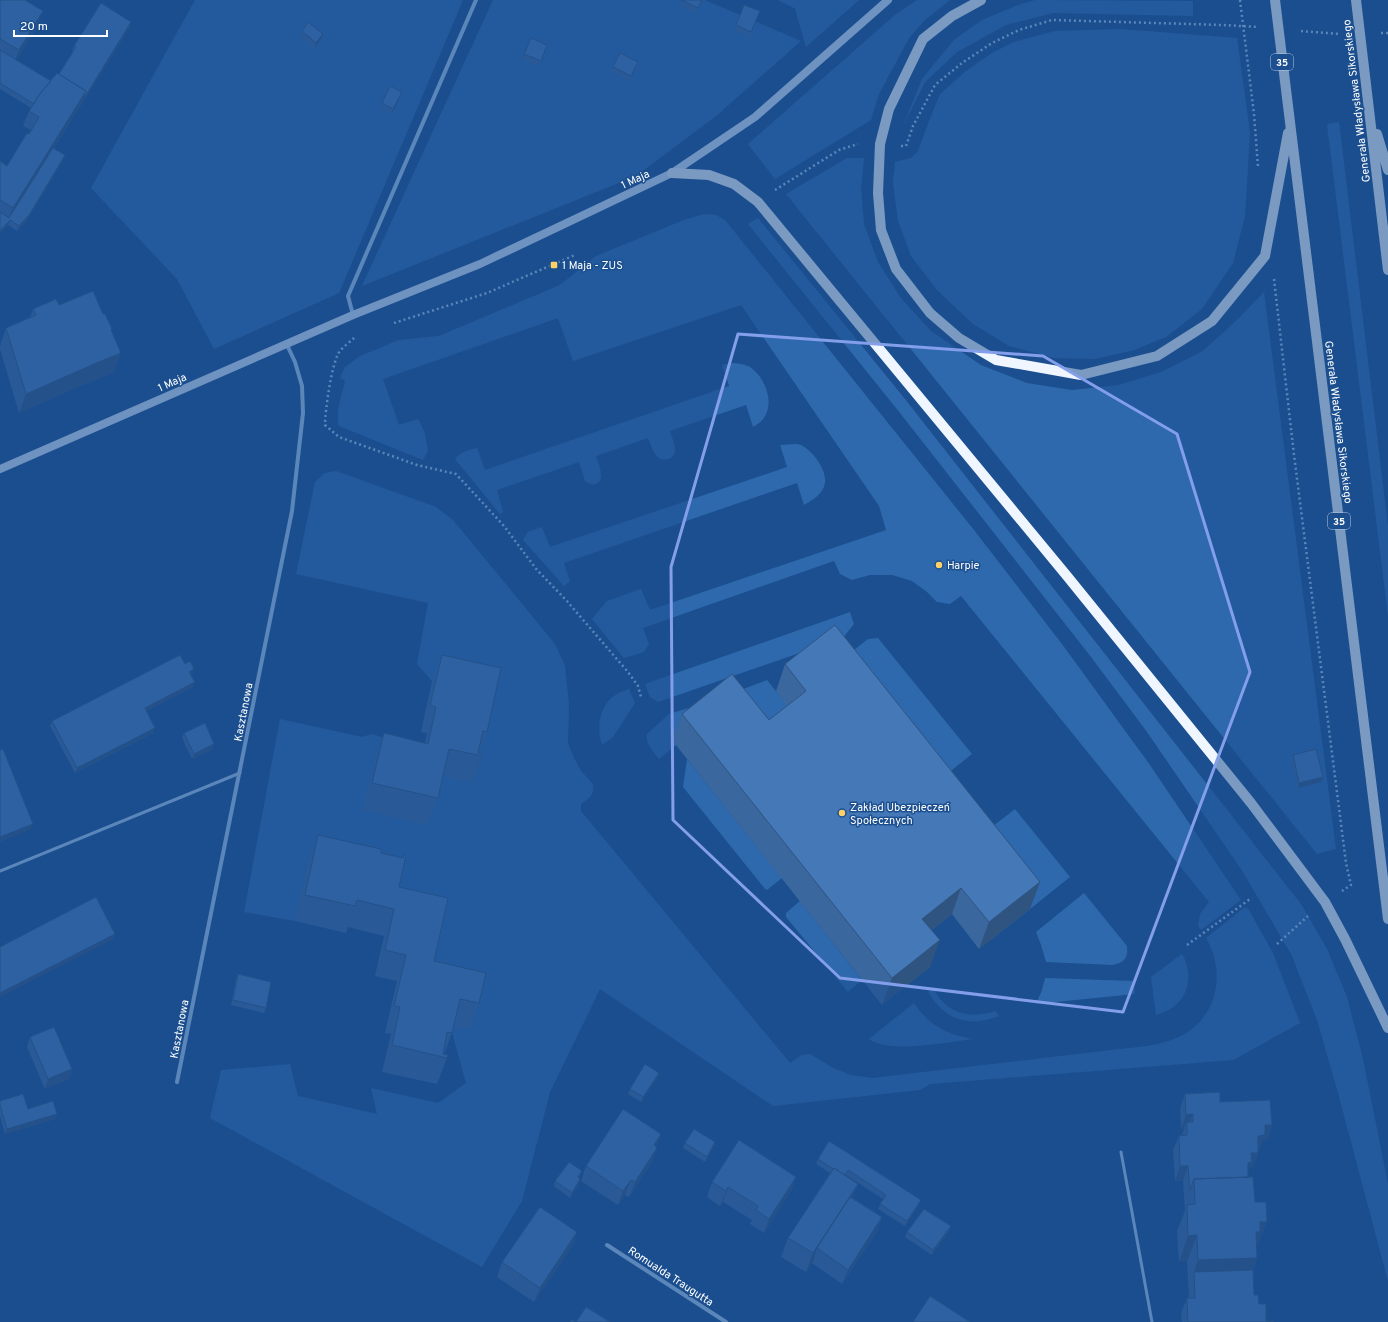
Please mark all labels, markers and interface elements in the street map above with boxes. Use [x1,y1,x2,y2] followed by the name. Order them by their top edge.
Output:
[14,12,107,38] scale bar
[20,19,48,35] text: 20 m
[1340,19,1374,183] street label: Generała Władysława Sikorskiego
[1271,54,1293,70] road number: 35
[619,167,652,193] street label: 1 Maja
[562,259,623,273] place label: 1 Maja - ZUS
[549,260,559,270] marker: 1 Maja - ZUS
[1321,340,1355,504] street label: Generała Władysława Sikorskiego
[156,370,189,395] street label: 1 Maja
[1328,513,1350,529] road number: 35
[947,559,980,573] place label: Harpie
[934,560,944,570] marker: Harpie
[231,681,257,743] street label: Kasztanowa
[850,801,950,828] place label: Zakład Ubezpieczeń Społecznych
[837,808,847,818] marker: Zakład Ubezpieczeń Społecznych
[167,998,193,1060] street label: Kasztanowa
[625,1244,716,1310] street label: Romualda Traugutta

